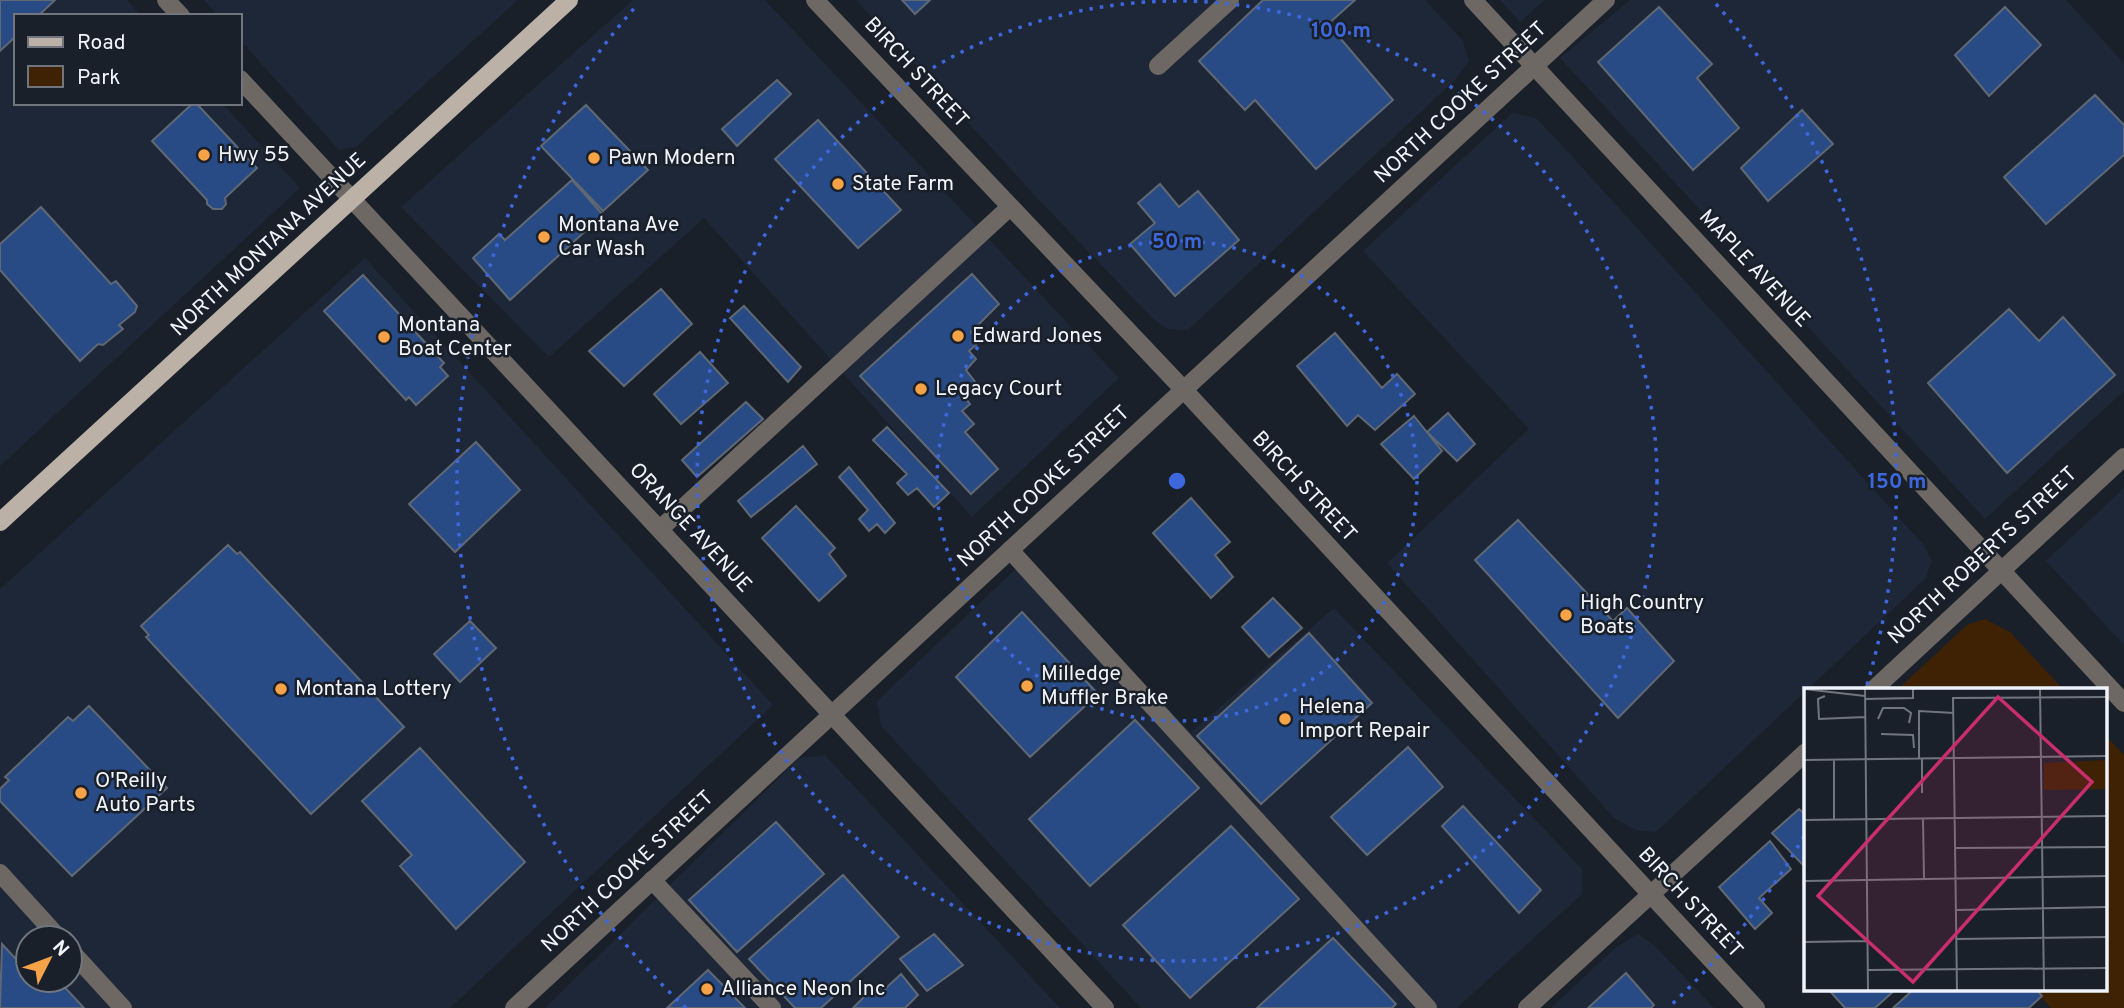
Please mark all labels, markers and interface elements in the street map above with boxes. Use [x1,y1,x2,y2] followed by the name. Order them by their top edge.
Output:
[858,12,974,134] street label: BIRCH STREET
[14,14,242,105] legend
[1369,16,1553,190] street label: NORTH COOKE STREET
[1311,18,1371,45] text: 100 m
[77,30,126,57] text: Road
[77,65,120,92] text: Park
[218,142,290,169] place label: Hwy 55
[608,145,736,172] place label: Pawn Modern
[166,147,372,343] street label: NORTH MONTANA AVENUE
[196,147,212,163] marker: Hwy 55
[586,150,602,166] marker: Pawn Modern
[852,171,954,198] place label: State Farm
[830,176,846,192] marker: State Farm
[1692,204,1816,334] street label: MAPLE AVENUE
[558,212,679,263] place label: Montana Ave Car Wash
[536,229,552,245] marker: Montana Ave Car Wash
[1152,229,1202,256] text: 50 m
[398,312,512,363] place label: Montana Boat Center
[972,323,1102,350] place label: Edward Jones
[950,328,966,344] marker: Edward Jones
[376,329,392,345] marker: Montana Boat Center
[935,376,1062,403] place label: Legacy Court
[913,381,929,397] marker: Legacy Court
[952,400,1136,574] street label: NORTH COOKE STREET
[1246,426,1362,548] street label: BIRCH STREET
[623,457,757,599] street label: ORANGE AVENUE
[1883,461,2083,651] street label: NORTH ROBERTS STREET
[1165,469,1189,493] centre of rings
[1868,469,1926,496] text: 150 m
[1580,590,1704,641] place label: High Country Boats
[1558,607,1574,623] marker: High Country Boats
[1041,661,1168,712] place label: Milledge Muffler Brake
[295,676,452,703] place label: Montana Lottery
[1019,678,1035,694] marker: Milledge Muffler Brake
[273,681,289,697] marker: Montana Lottery
[1804,688,2106,990] inset map
[1299,694,1430,745] place label: Helena Import Repair
[1277,711,1293,727] marker: Helena Import Repair
[95,768,196,819] place label: O'Reilly Auto Parts
[73,785,89,801] marker: O'Reilly Auto Parts
[536,785,720,959] street label: NORTH COOKE STREET
[1632,842,1748,964] street label: BIRCH STREET
[14,924,84,994] north arrow
[47,936,74,962] text: N
[721,976,885,1003] place label: Alliance Neon Inc
[699,981,715,997] marker: Alliance Neon Inc

